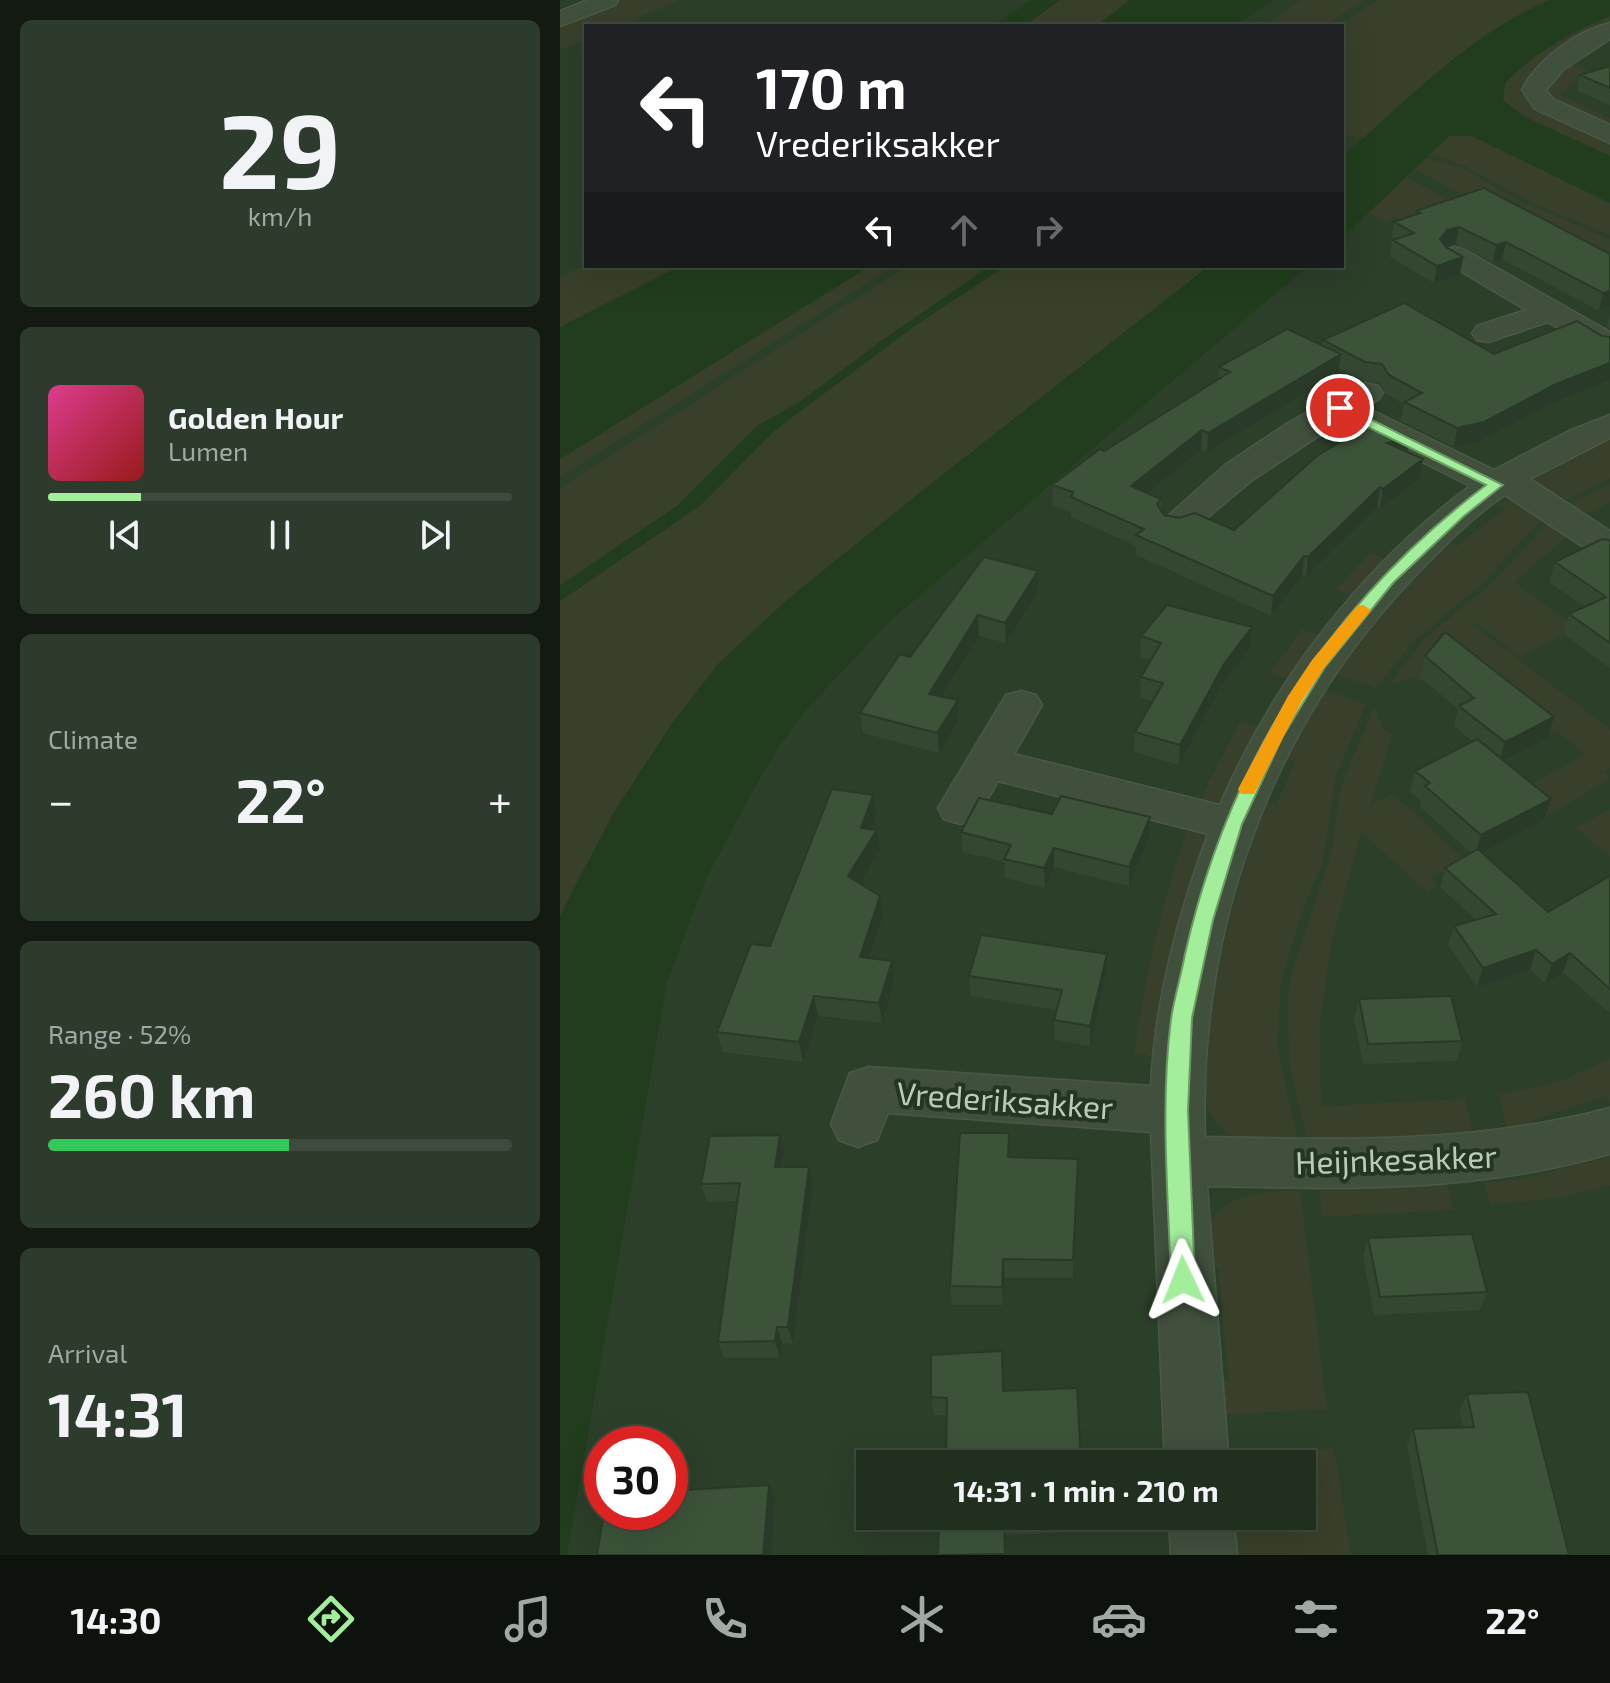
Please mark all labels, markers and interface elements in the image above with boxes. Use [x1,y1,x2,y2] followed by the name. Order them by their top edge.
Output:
[756,53,907,120] text: 170 m
[624,56,728,160] icon: left
[219,85,341,210] text: 29
[756,121,1000,164] text: Vrederiksakker
[248,200,312,231] text: km/h
[858,208,902,252] icon: left
[942,208,986,252] icon: ahead
[1026,208,1070,252] icon: right
[1306,374,1374,442] pin
[1318,386,1362,430] icon: arrive
[168,399,343,435] text: Golden Hour
[168,435,248,466] text: Lumen
[103,513,147,557] icon: previous
[258,513,302,557] icon: pause
[413,513,457,557] icon: next
[48,723,138,754] text: Climate
[236,763,326,835] text: 22°
[48,773,74,826] text: −
[488,773,512,826] text: +
[48,1018,191,1049] text: Range · 52%
[48,1058,255,1130] text: 260 km
[896,1072,1115,1126] street label: Vrederiksakker
[1294,1135,1498,1182] street label: Heijnkesakker
[1141,1238,1225,1322] position arrow
[48,1337,127,1368] text: Arrival
[48,1377,188,1449] text: 14:31
[584,1426,688,1530] speed limit sign: 30
[953,1472,1219,1508] text: 14:31 · 1 min · 210 m
[303,1591,359,1647] icon: directions
[500,1591,556,1647] icon: music
[697,1591,753,1647] icon: phone
[894,1591,950,1647] icon: climate
[1091,1591,1147,1647] icon: car
[1288,1591,1344,1647] icon: filters
[71,1598,161,1641] text: 14:30
[1485,1598,1539,1641] text: 22°

